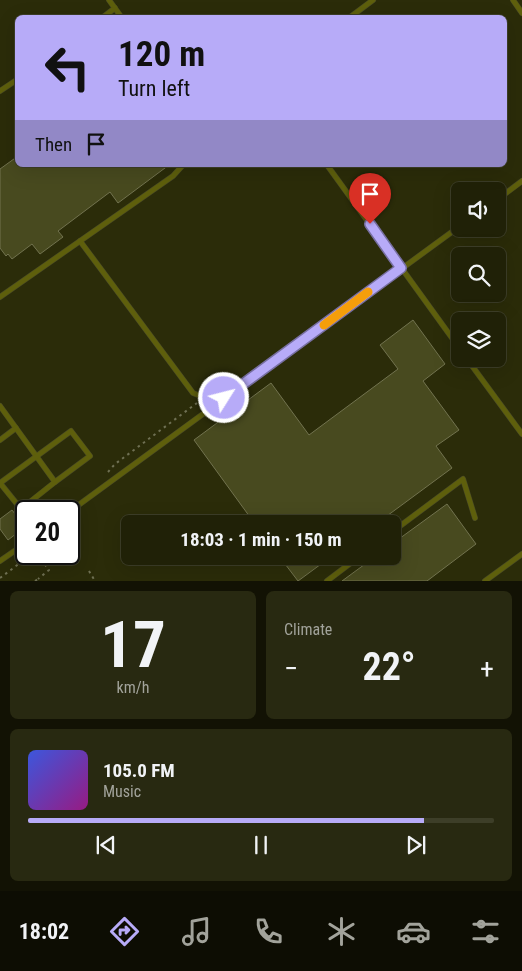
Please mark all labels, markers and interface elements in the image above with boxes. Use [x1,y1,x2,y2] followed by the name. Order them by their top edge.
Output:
[118,34,205,75] text: 120 m
[35,35,100,100] icon: left
[118,76,190,101] text: Turn left
[82,130,110,158] icon: arrive
[35,133,72,156] text: Then
[349,173,391,224] pin
[356,180,384,208] icon: arrive
[451,182,506,367] map controls
[451,182,506,237] button: sound
[451,247,506,302] button: search
[451,312,506,367] button: layers
[197,371,249,423] position arrow
[15,500,80,565] speed limit sign: 20
[180,528,342,551] text: 18:03 · 1 min · 150 m
[100,607,166,683] text: 17
[284,620,332,639] text: Climate
[362,645,416,689] text: 22°
[284,652,298,685] text: −
[480,652,494,685] text: +
[117,678,149,697] text: km/h
[103,759,175,782] text: 105.0 FM
[103,782,141,801] text: Music
[92,831,120,859] icon: previous
[247,831,275,859] icon: pause
[402,831,430,859] icon: next
[107,914,142,949] icon: directions
[179,914,214,949] icon: music
[251,914,286,949] icon: phone
[324,914,359,949] icon: climate
[396,914,431,949] icon: car
[468,914,503,949] icon: filters
[19,919,69,944] text: 18:02

